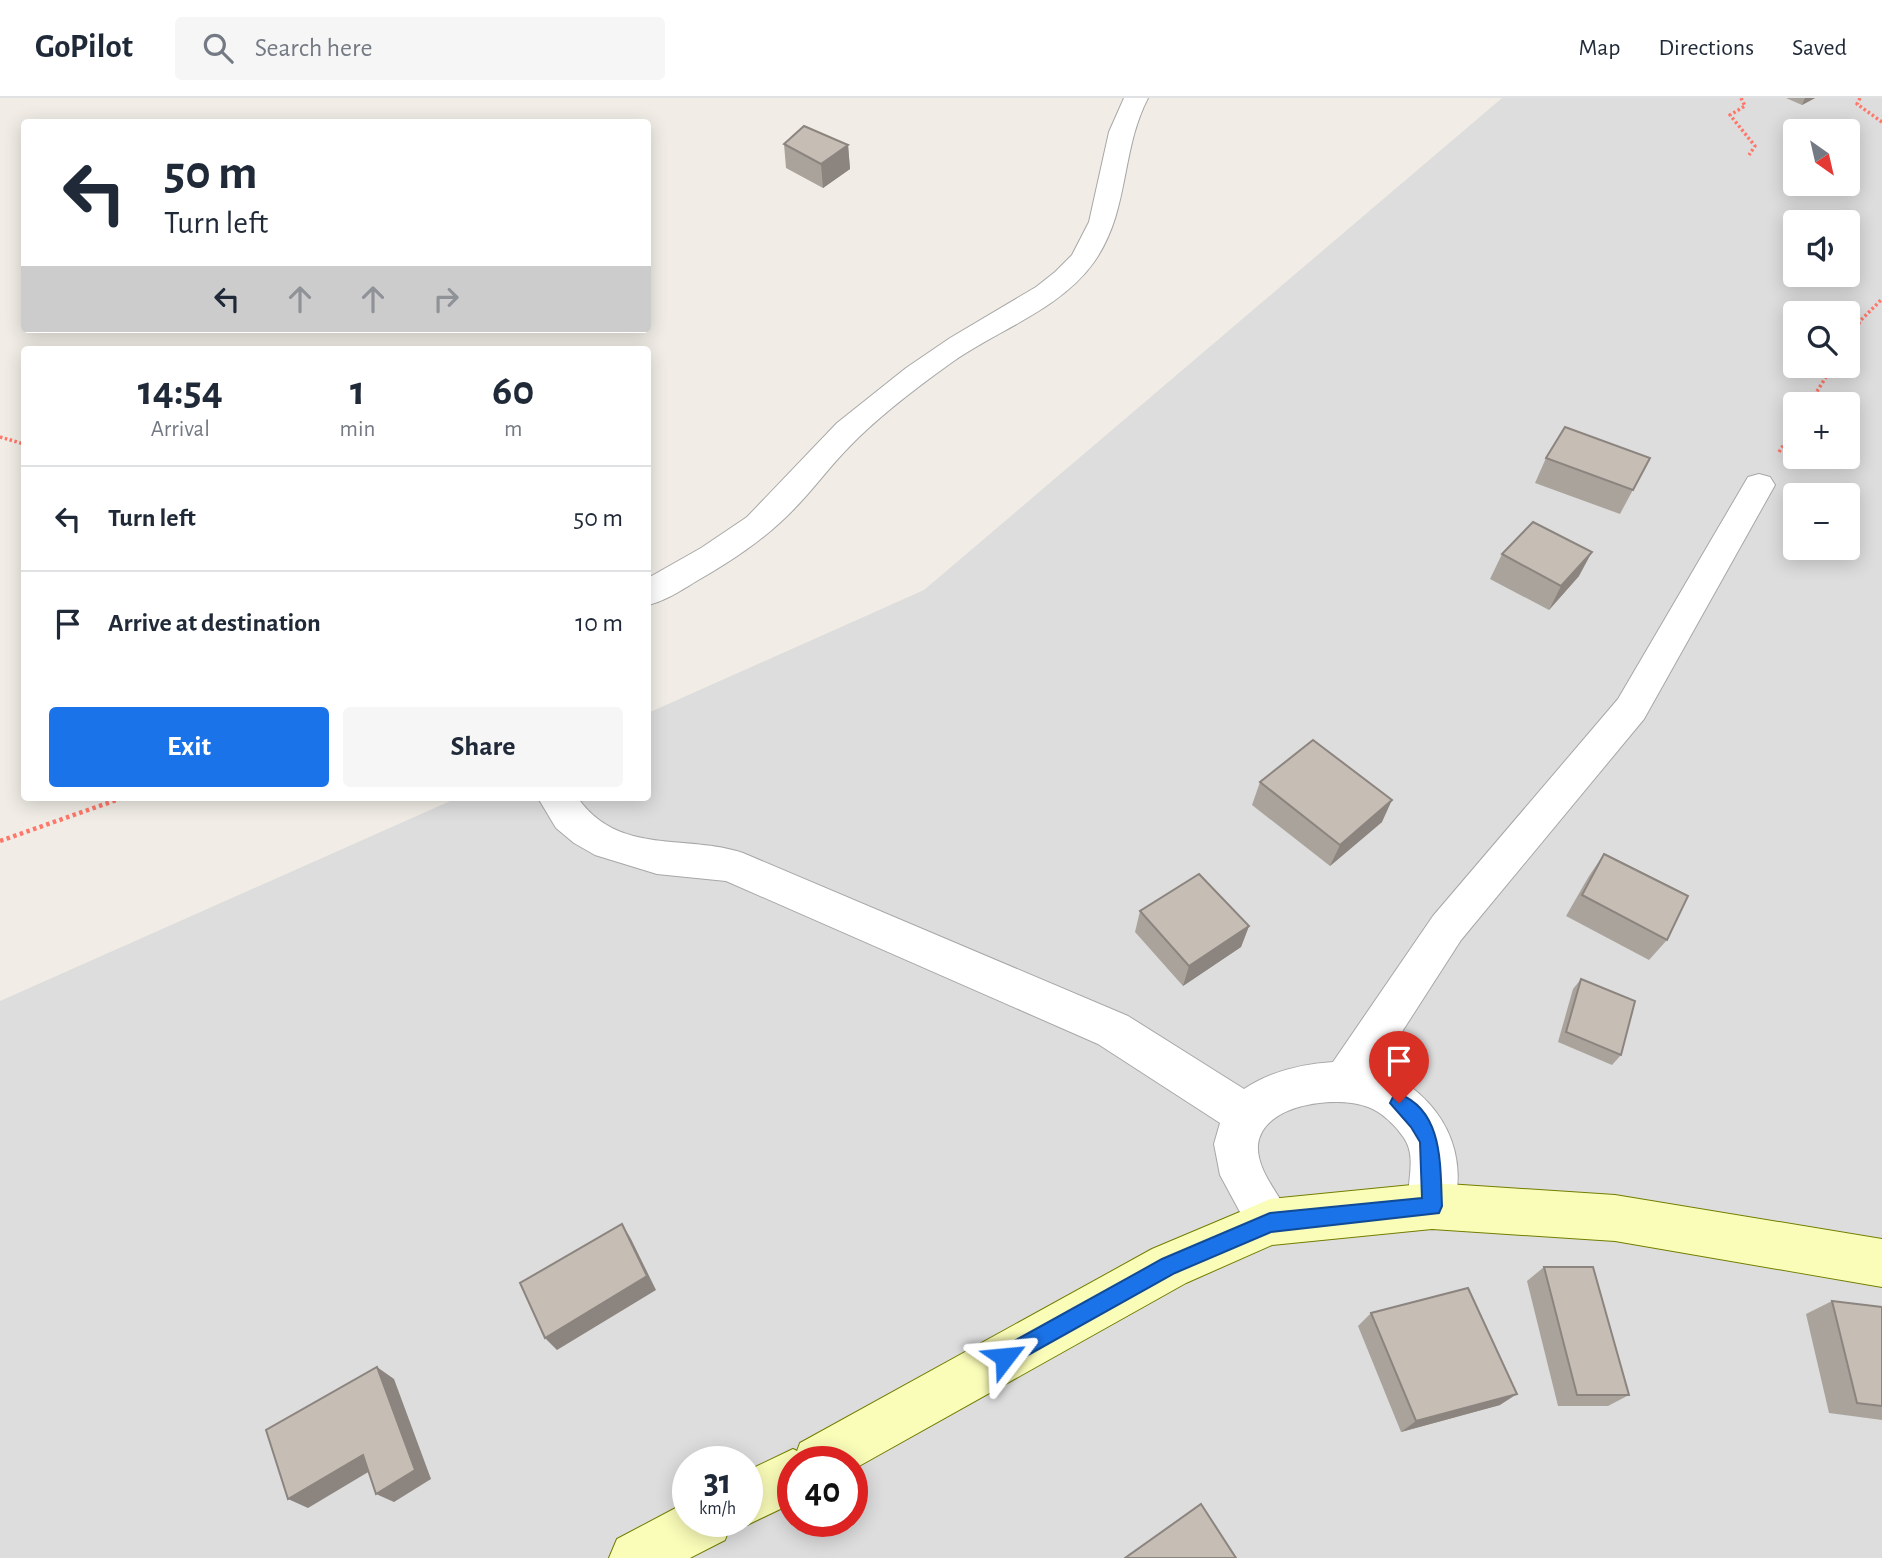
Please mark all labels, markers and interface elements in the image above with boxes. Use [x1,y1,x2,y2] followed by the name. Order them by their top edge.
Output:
[175,17,665,80] search box
[199,29,237,67] icon: search
[35,31,133,64] text: GoPilot
[255,35,372,61] text: Search here
[1578,36,1620,60] text: Map
[1658,36,1754,60] text: Directions
[1792,36,1847,60] text: Saved
[1783,119,1860,196] north arrow
[1783,119,1860,560] map controls
[49,147,140,238] icon: left
[164,149,258,198] text: 50 m
[164,207,268,239] text: Turn left
[1783,210,1860,287] button: sound
[208,280,246,318] icon: left
[281,280,319,318] icon: ahead
[354,280,392,318] icon: ahead
[427,280,465,318] icon: right
[1783,301,1860,378] button: search
[138,370,223,412] text: 14:54
[350,370,365,412] text: 1
[492,370,534,412] text: 60
[1783,392,1860,469] button: +
[151,418,210,441] text: Arrival
[340,418,375,441] text: min
[504,418,522,441] text: m
[1783,483,1860,560] button: −
[49,500,87,538] icon: left
[108,505,196,531] text: Turn left
[573,505,623,531] text: 50 m
[49,605,87,643] icon: arrive
[108,610,321,636] text: Arrive at destination
[575,610,623,636] text: 10 m
[49,707,329,787] button: Exit
[343,707,623,787] button: Share
[1369,1031,1429,1103] pin
[1380,1042,1418,1080] icon: arrive
[968,1320,1042,1394] position arrow
[777,1446,868,1537] speed limit sign: 40
[704,1465,731,1500] text: 31
[699,1500,736,1518] text: km/h

